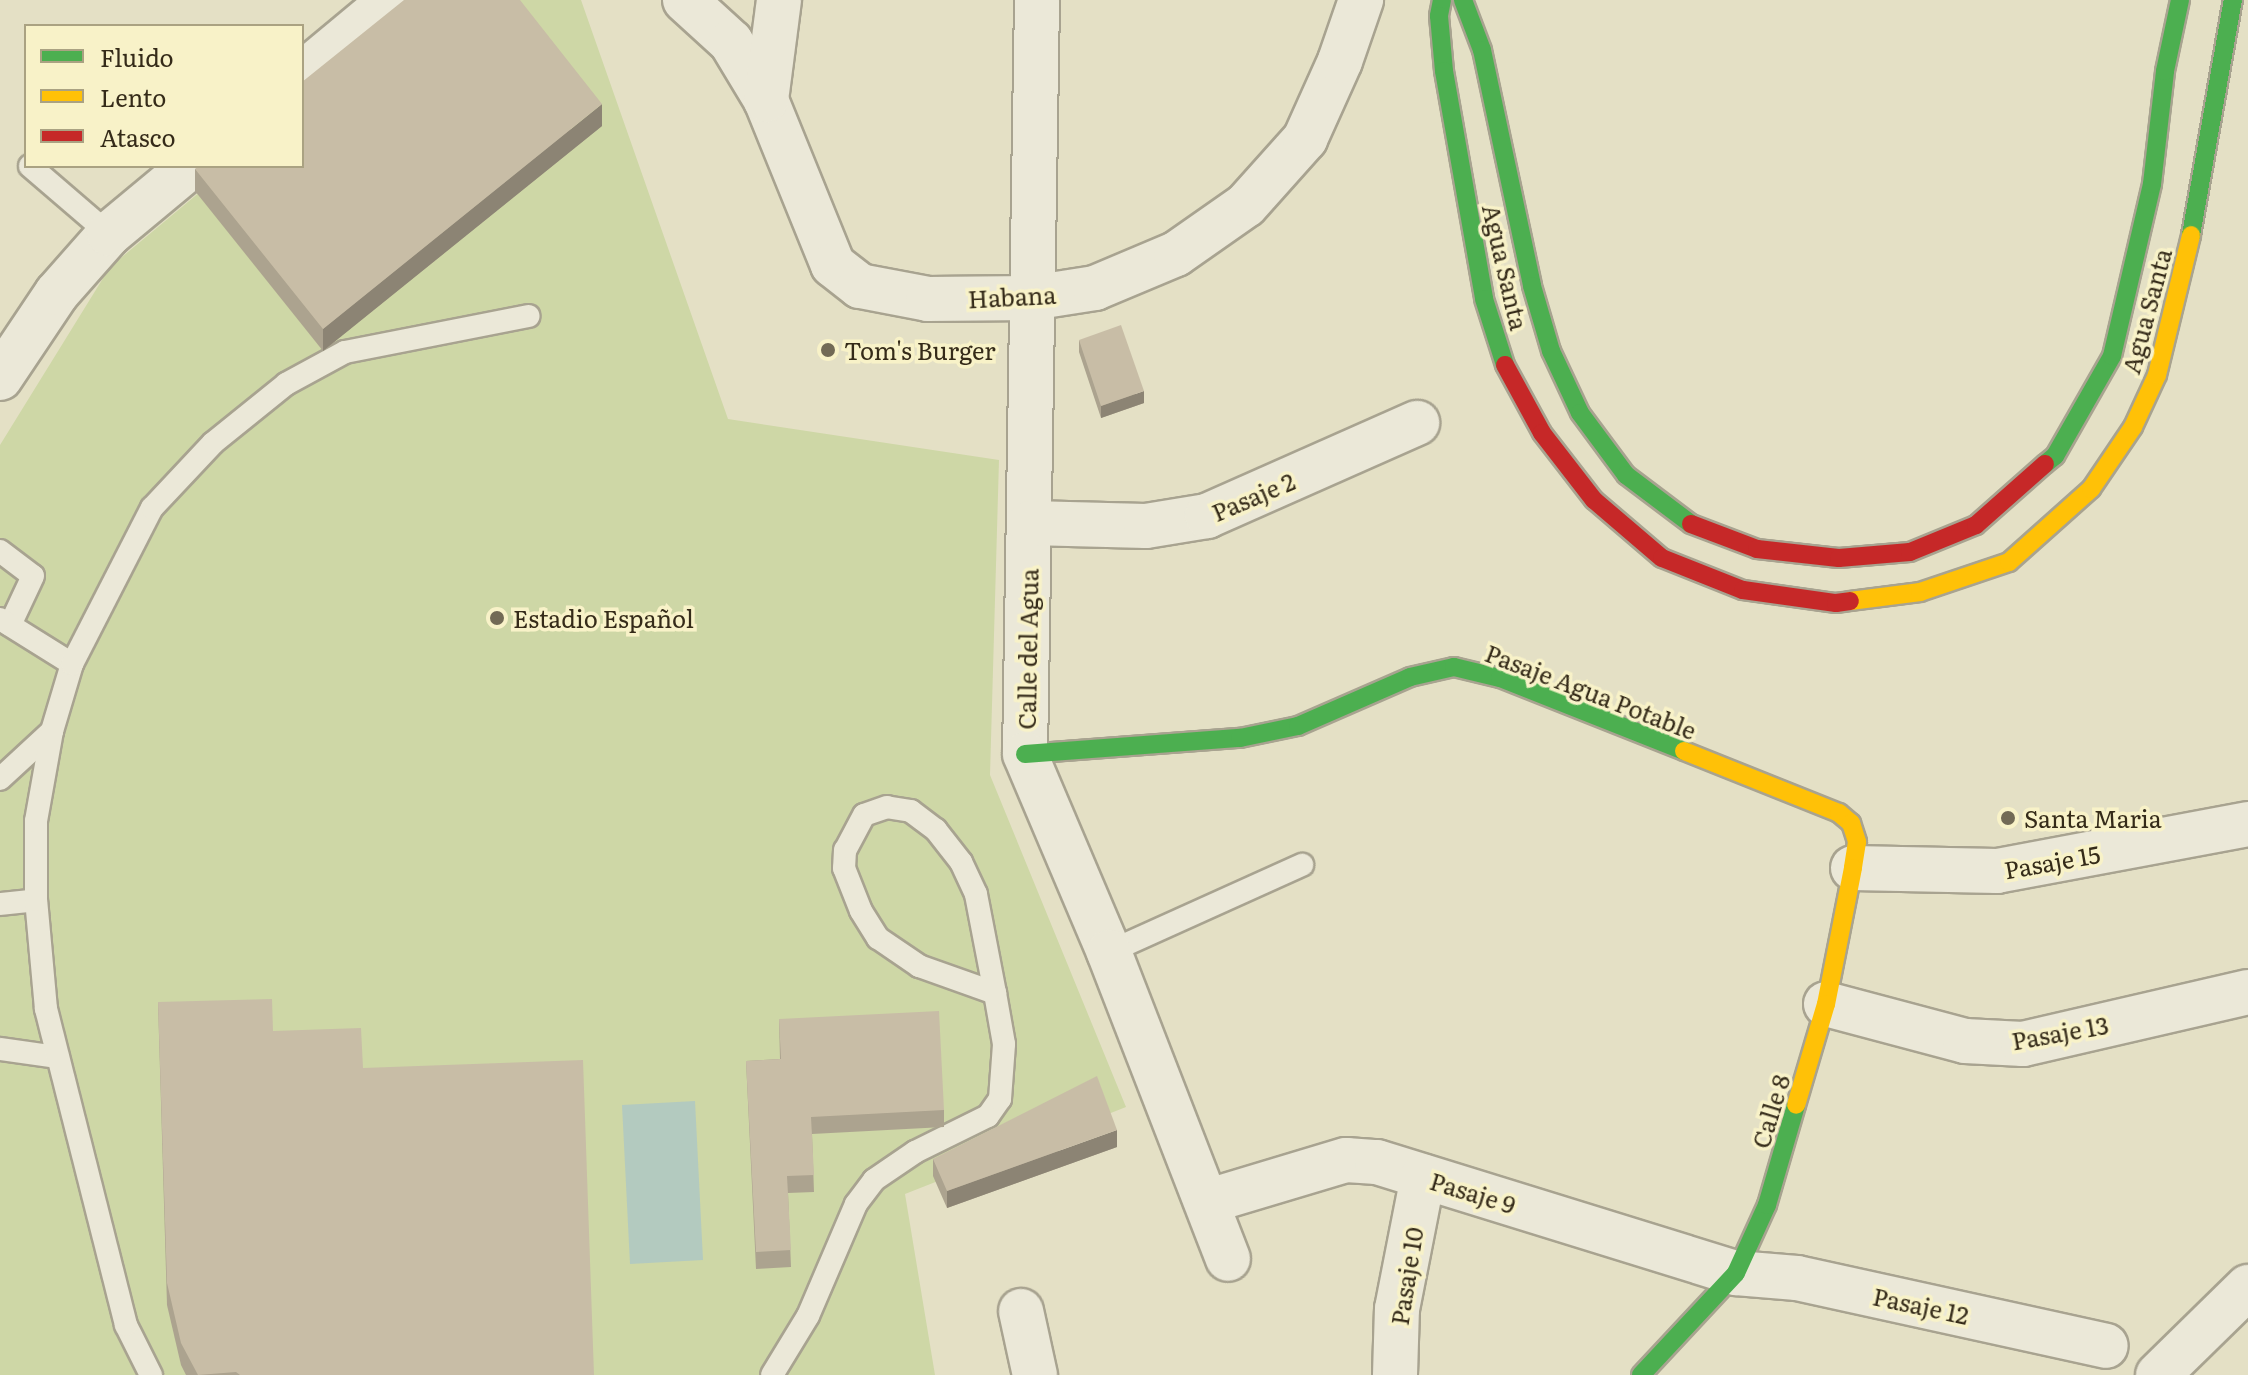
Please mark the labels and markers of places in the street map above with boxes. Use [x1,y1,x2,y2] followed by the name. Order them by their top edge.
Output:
[844,336,996,364] place label: Tom's Burger
[819,341,837,359] marker: Tom's Burger
[513,604,694,632] place label: Estadio Español
[488,609,506,627] marker: Estadio Español
[2024,804,2162,832] place label: Santa Maria
[1999,809,2017,827] marker: Santa Maria

